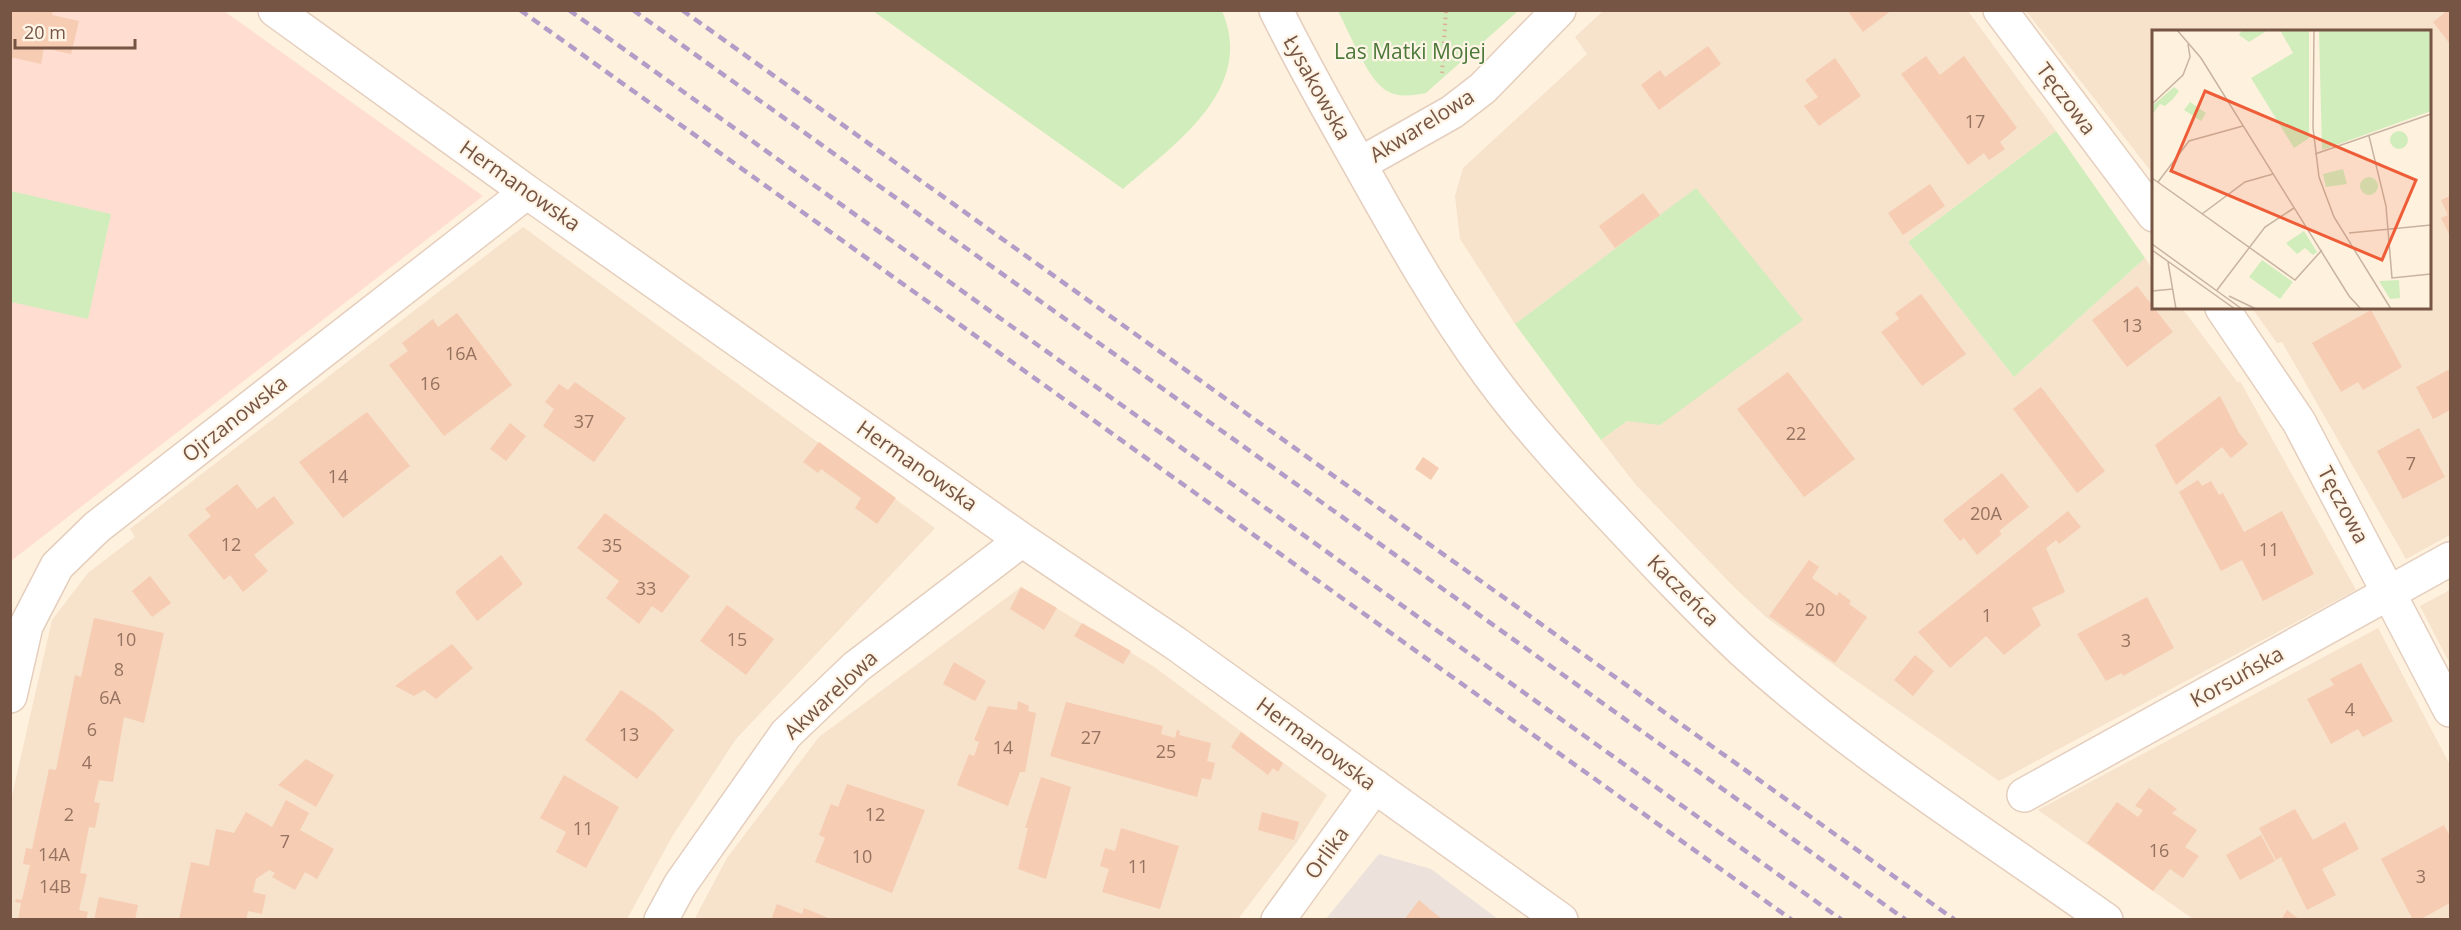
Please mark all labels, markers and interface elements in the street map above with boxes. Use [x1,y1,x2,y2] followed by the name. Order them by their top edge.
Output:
[15,12,135,50] scale bar
[24,20,66,44] text: 20 m
[1278,30,1358,145] street label: Łysakowska
[2152,30,2431,309] inset map
[1334,37,1486,65] park label: Las Matki Mojej
[2030,56,2103,140] street label: Tęczowa
[1364,82,1479,168] street label: Akwarelowa
[1965,109,1985,133] house number: 17
[455,133,587,237] street label: Hermanowska
[2122,313,2142,337] house number: 13
[445,341,478,365] house number: 16A
[176,368,293,468] street label: Ojrzanowska
[420,371,440,395] house number: 16
[574,409,594,433] house number: 37
[852,413,984,517] street label: Hermanowska
[1786,421,1806,445] house number: 22
[2406,451,2416,475] house number: 7
[2312,461,2376,548] street label: Tęczowa
[328,464,348,488] house number: 14
[1970,501,2003,525] house number: 20A
[221,532,241,556] house number: 12
[602,533,622,557] house number: 35
[2259,537,2279,561] house number: 11
[1642,548,1726,632] street label: Kaczeńca
[636,576,656,600] house number: 33
[1805,597,1825,621] house number: 20
[1982,603,1992,627] house number: 1
[116,627,136,651] house number: 10
[727,627,747,651] house number: 15
[2121,628,2131,652] house number: 3
[2185,639,2288,713] street label: Korsuńska
[777,644,883,745] street label: Akwarelowa
[114,657,124,681] house number: 8
[99,685,121,709] house number: 6A
[1251,690,1382,796] street label: Hermanowska
[2345,697,2355,721] house number: 4
[87,717,97,741] house number: 6
[619,722,639,746] house number: 13
[1081,725,1101,749] house number: 27
[993,735,1013,759] house number: 14
[1156,739,1176,763] house number: 25
[82,750,92,774] house number: 4
[64,802,74,826] house number: 2
[865,802,885,826] house number: 12
[573,816,593,840] house number: 11
[1298,821,1355,884] street label: Orlika
[280,829,290,853] house number: 7
[2149,838,2169,862] house number: 16
[38,842,71,866] house number: 14A
[852,844,872,868] house number: 10
[1128,854,1148,878] house number: 11
[2416,864,2426,888] house number: 3
[39,874,71,898] house number: 14B

